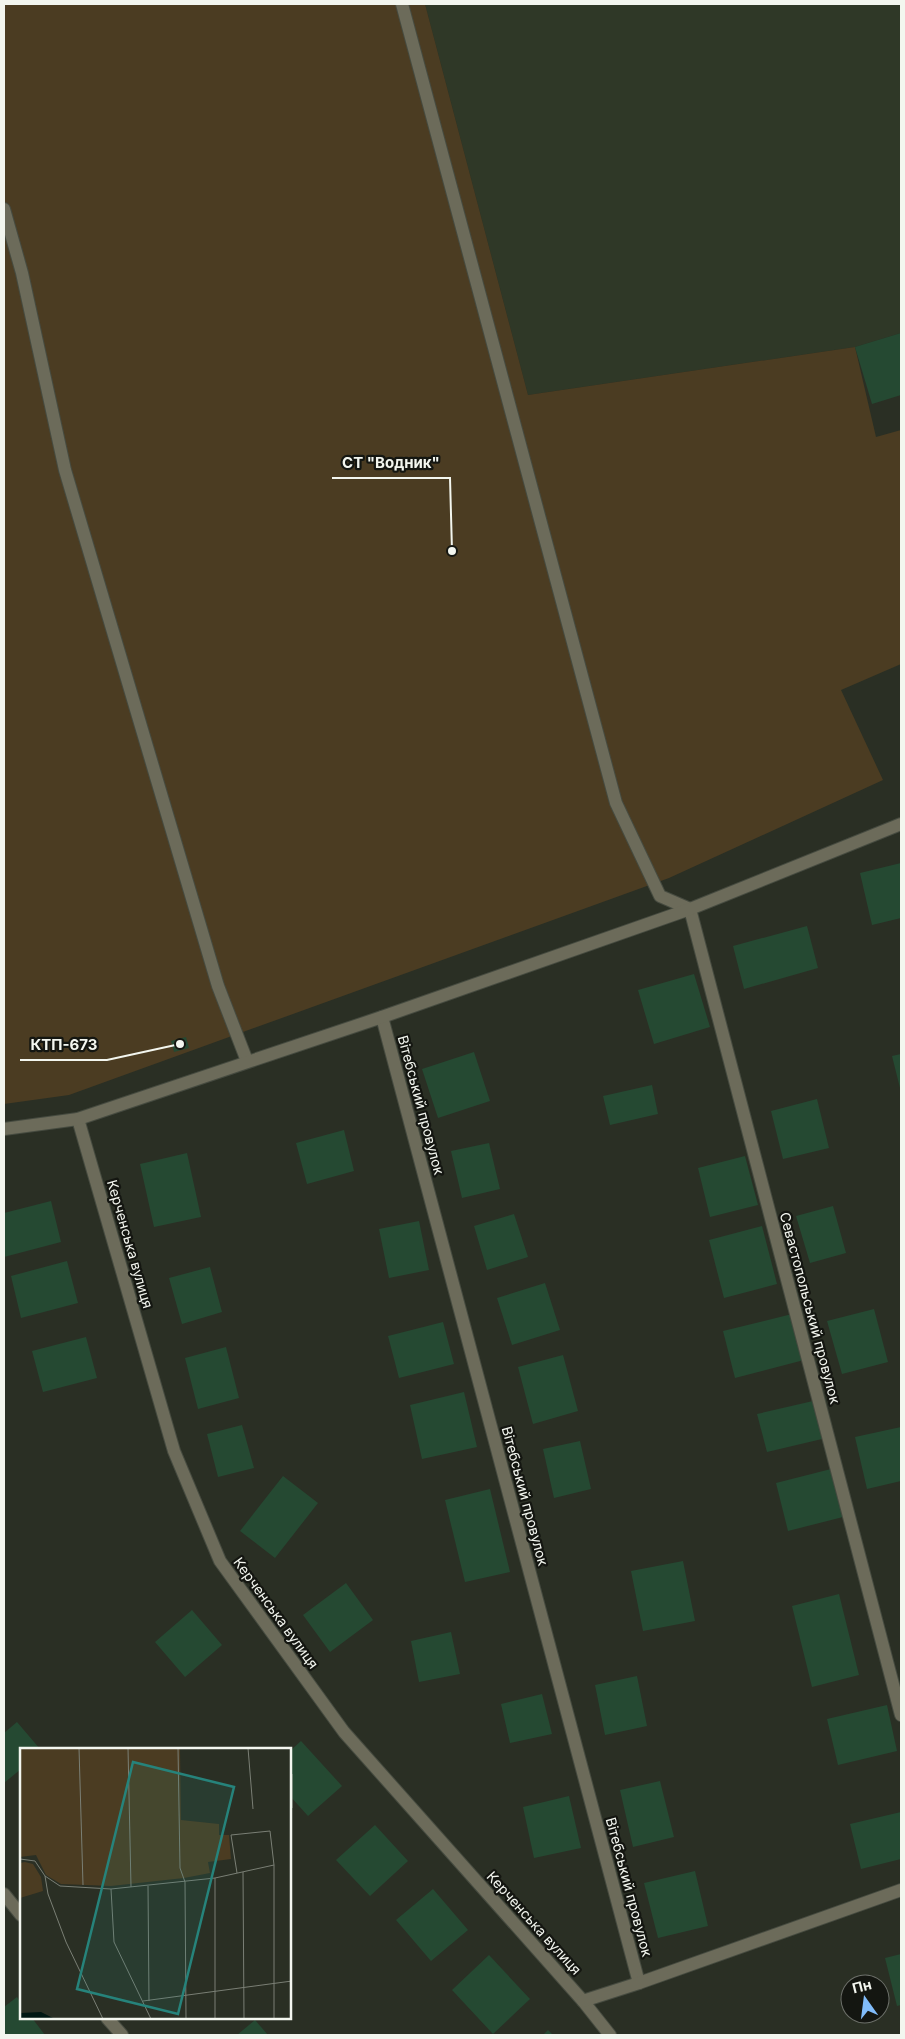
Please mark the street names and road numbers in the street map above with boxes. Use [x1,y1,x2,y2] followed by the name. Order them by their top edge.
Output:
[395,1033,448,1177] street label: Вітебський провулок
[104,1178,157,1310] street label: Керченська вулиця
[777,1210,844,1406] street label: Севастопольський провулок
[499,1424,552,1568] street label: Вітебський провулок
[230,1554,322,1672] street label: Керченська вулиця
[603,1815,656,1959] street label: Вітебський провулок
[484,1868,585,1978] street label: Керченська вулиця

